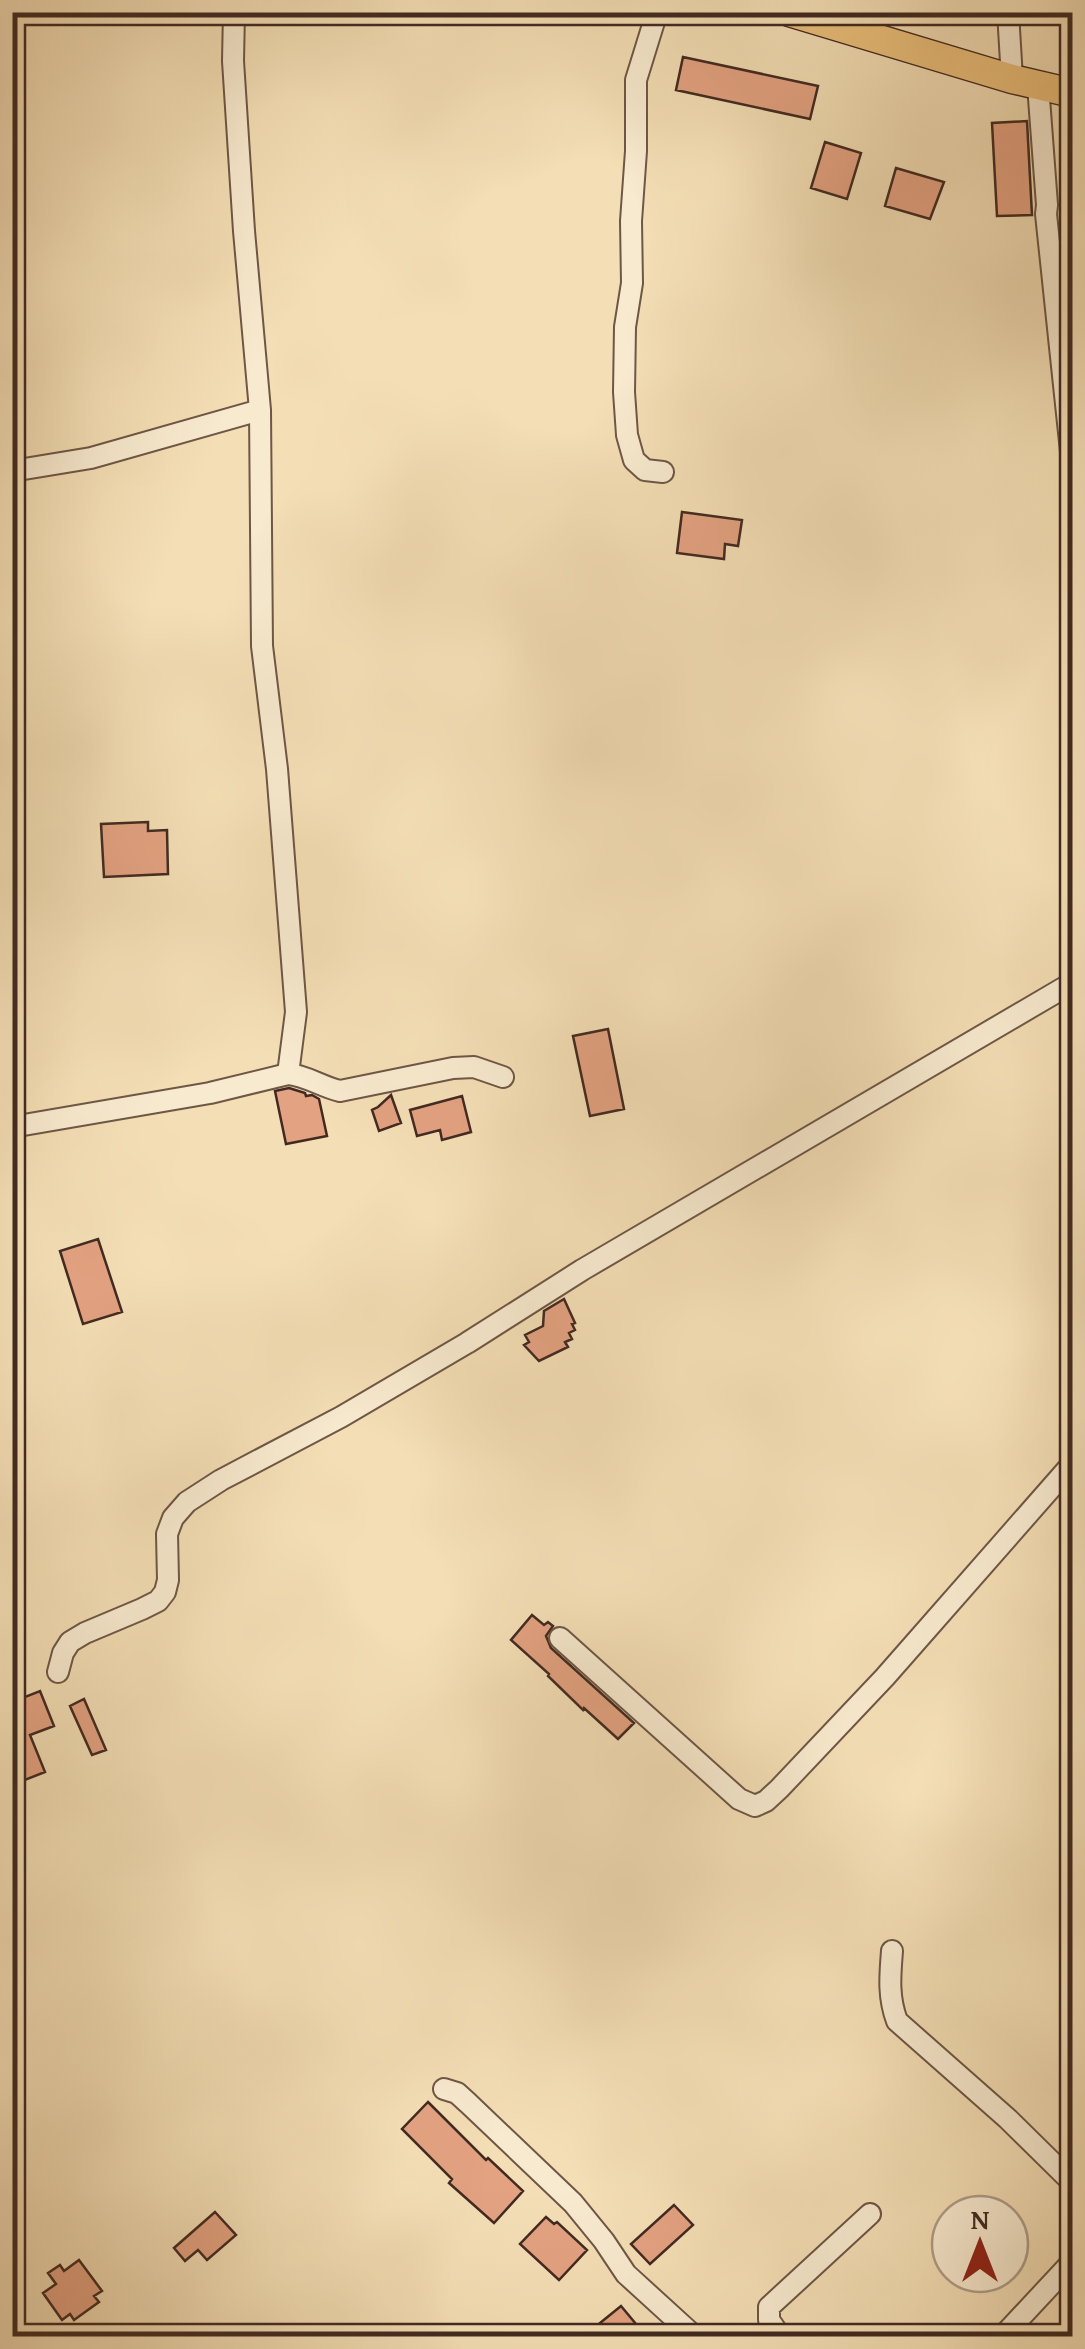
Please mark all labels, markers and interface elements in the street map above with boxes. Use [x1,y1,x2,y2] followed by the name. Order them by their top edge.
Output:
[930,2194,1030,2294] north arrow
[971,2198,990,2239] text: N

